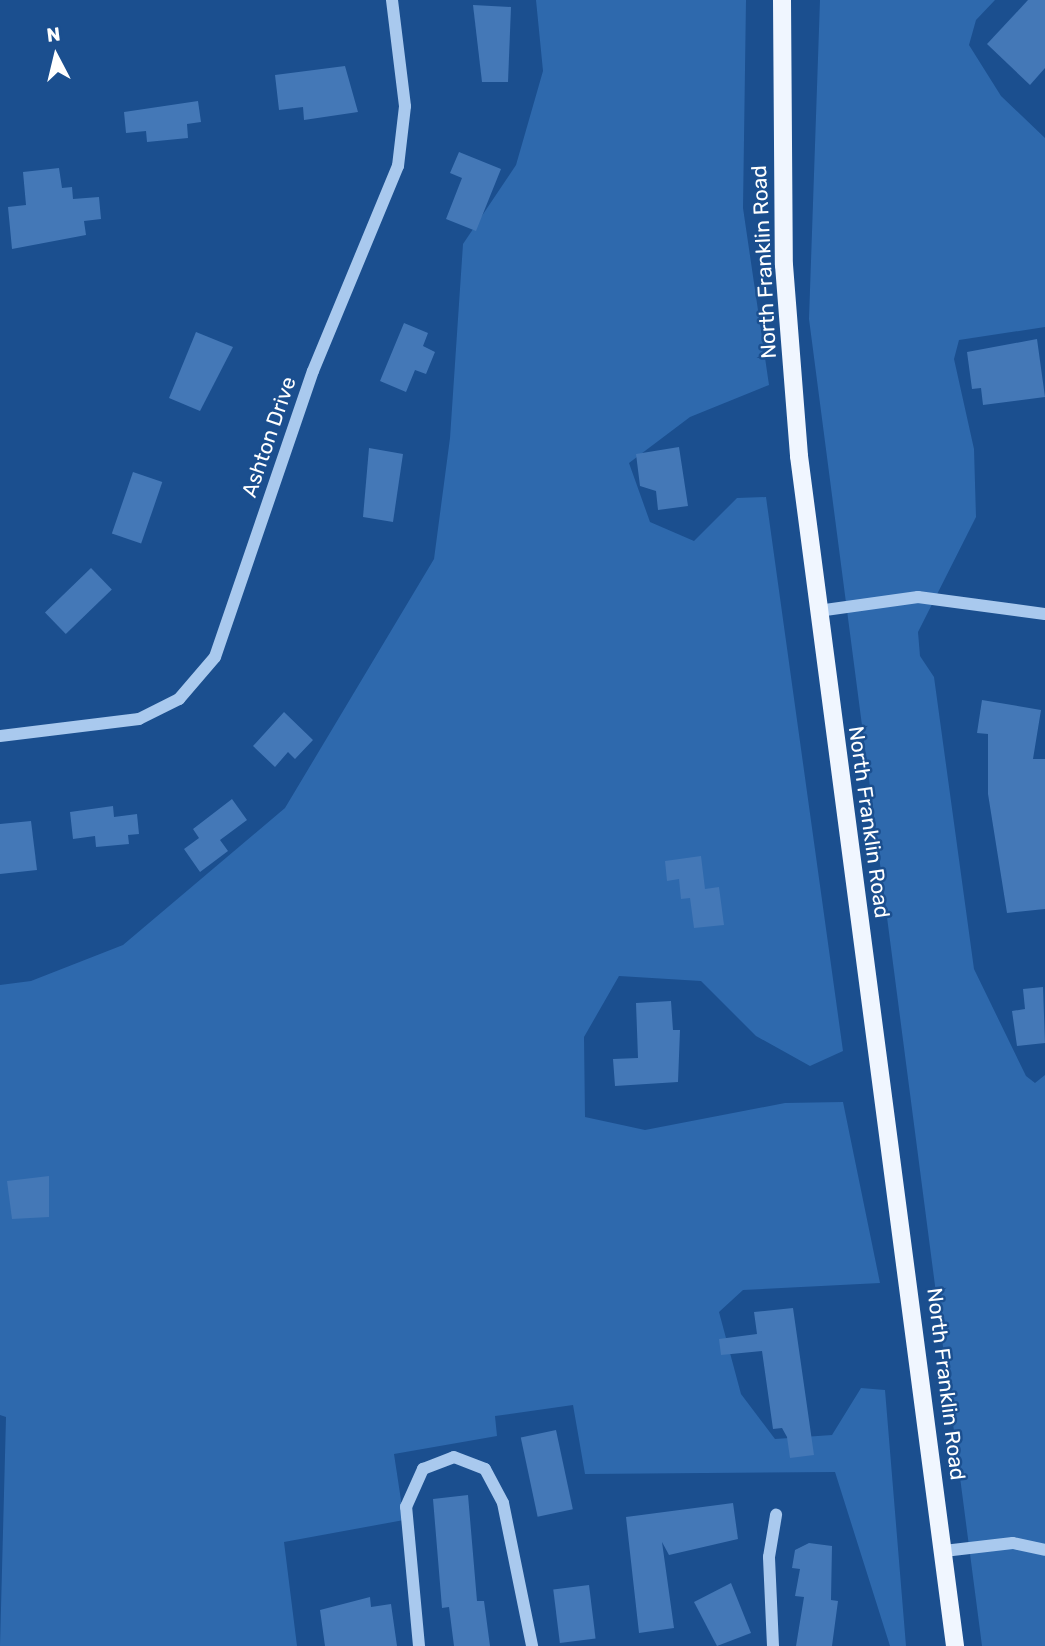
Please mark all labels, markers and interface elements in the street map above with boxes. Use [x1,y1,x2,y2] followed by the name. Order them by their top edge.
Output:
[21,21,91,91] north arrow
[45,22,62,47] text: N
[746,165,782,359] street label: North Franklin Road
[237,373,301,501] street label: Ashton Drive
[843,724,895,920] street label: North Franklin Road
[922,1286,970,1482] street label: North Franklin Road

